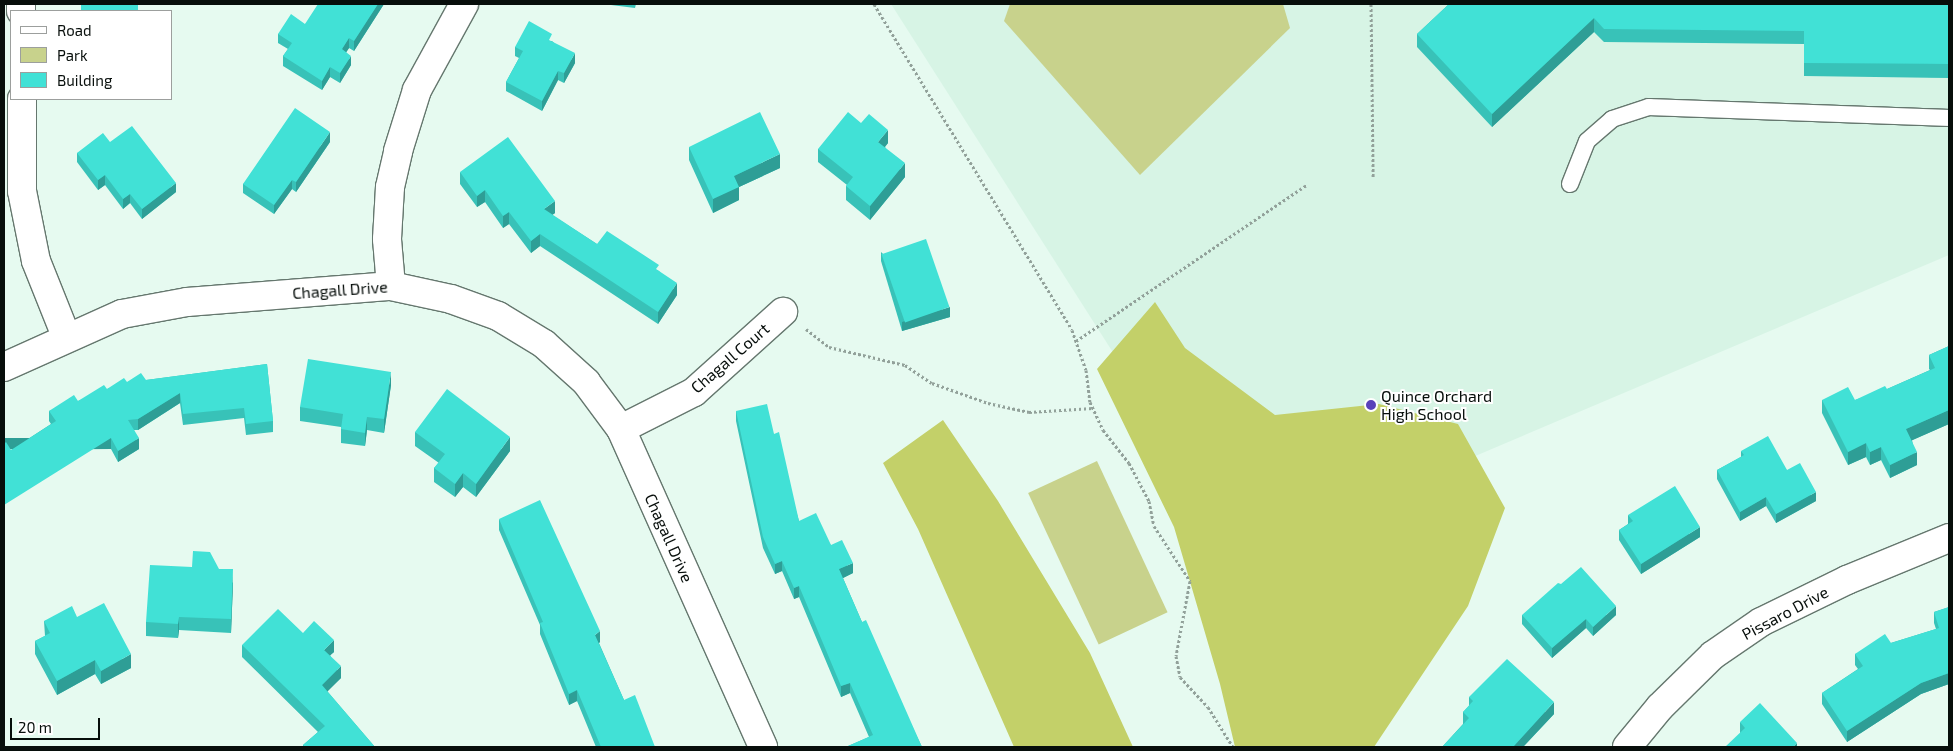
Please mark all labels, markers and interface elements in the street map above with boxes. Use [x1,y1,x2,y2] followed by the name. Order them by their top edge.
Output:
[10,10,172,100] legend
[57,21,92,39] text: Road
[57,46,88,64] text: Park
[57,71,112,89] text: Building
[292,277,388,303] street label: Chagall Drive
[687,319,773,397] street label: Chagall Court
[1381,386,1492,424] place label: Quince Orchard High School
[1365,399,1377,411] marker: Quince Orchard High School
[641,490,697,586] street label: Chagall Drive
[1738,582,1832,644] street label: Pissaro Drive
[12,708,102,740] scale bar
[18,718,52,736] text: 20 m

